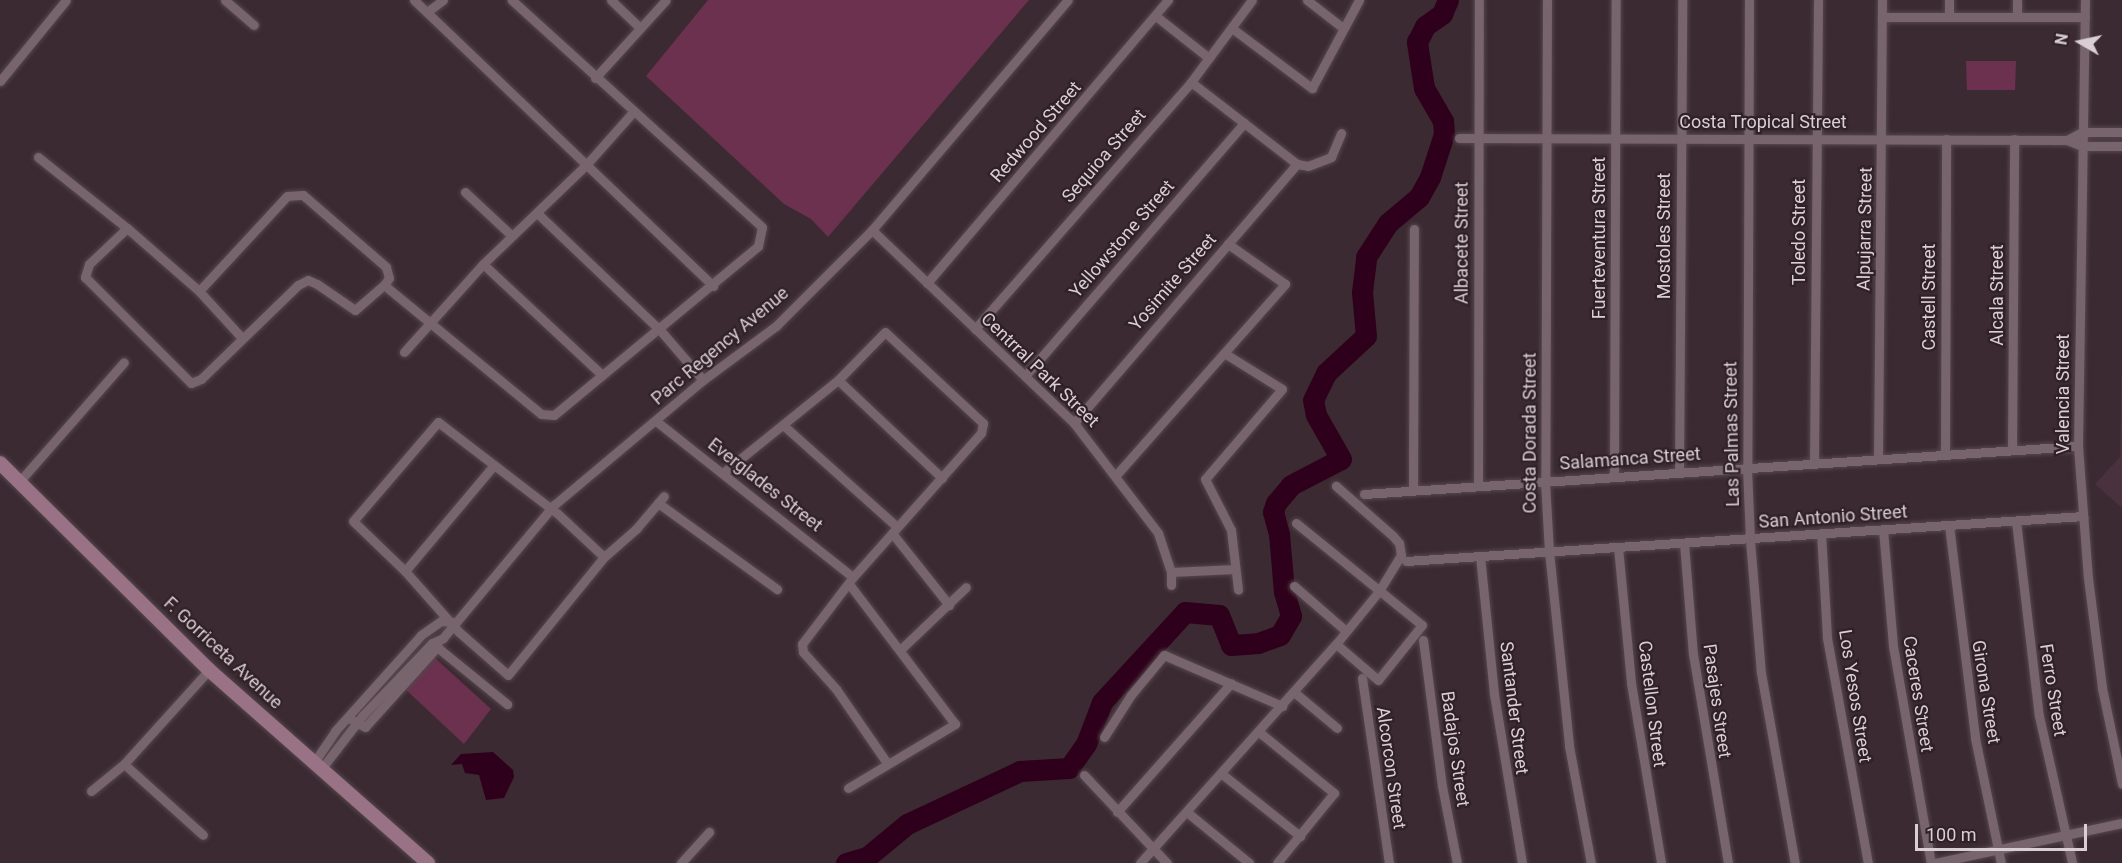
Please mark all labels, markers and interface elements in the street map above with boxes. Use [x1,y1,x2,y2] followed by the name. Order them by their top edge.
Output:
[2050,12,2110,72] north arrow
[2051,32,2072,46] text: N
[986,77,1086,187] street label: Redwood Street
[1058,105,1150,207] street label: Sequioa Street
[1679,111,1847,133] street label: Costa Tropical Street
[1588,157,1610,319] street label: Fuerteventura Street
[1853,167,1877,291] street label: Alpujarra Street
[1653,173,1675,299] street label: Mostoles Street
[1065,176,1179,302] street label: Yellowstone Street
[1788,179,1810,285] street label: Toledo Street
[1451,182,1473,304] street label: Albacete Street
[1125,229,1221,335] street label: Yosimite Street
[1918,244,1940,350] street label: Castell Street
[1986,244,2008,346] street label: Alcala Street
[647,282,793,410] street label: Parc Regency Avenue
[976,308,1104,432] street label: Centrral Park Street
[2052,334,2074,454] street label: Valencia Street
[1519,353,1541,513] street label: Costa Dorada Street
[1720,361,1744,507] street label: Las Palmas Street
[703,434,827,536] street label: Everglades Street
[1559,443,1701,475] street label: Salamanca Street
[1758,501,1908,533] street label: San Antonio Street
[159,593,287,713] street label: F. Gorriceta Avenue
[1834,628,1876,764] street label: Los Yesos Street
[1898,634,1938,754] street label: Caceres Street
[1967,639,2005,745] street label: Girona Street
[1495,640,1533,776] street label: Santander Street
[1634,640,1670,768] street label: Castellon Street
[1698,642,1736,760] street label: Pasajes Street
[2035,642,2071,738] street label: Ferro Street
[1436,690,1474,808] street label: Badajos Street
[1372,705,1410,831] street label: Alcorcon Street
[1918,812,2090,850] scale bar
[1926,824,1977,845] text: 100 m

